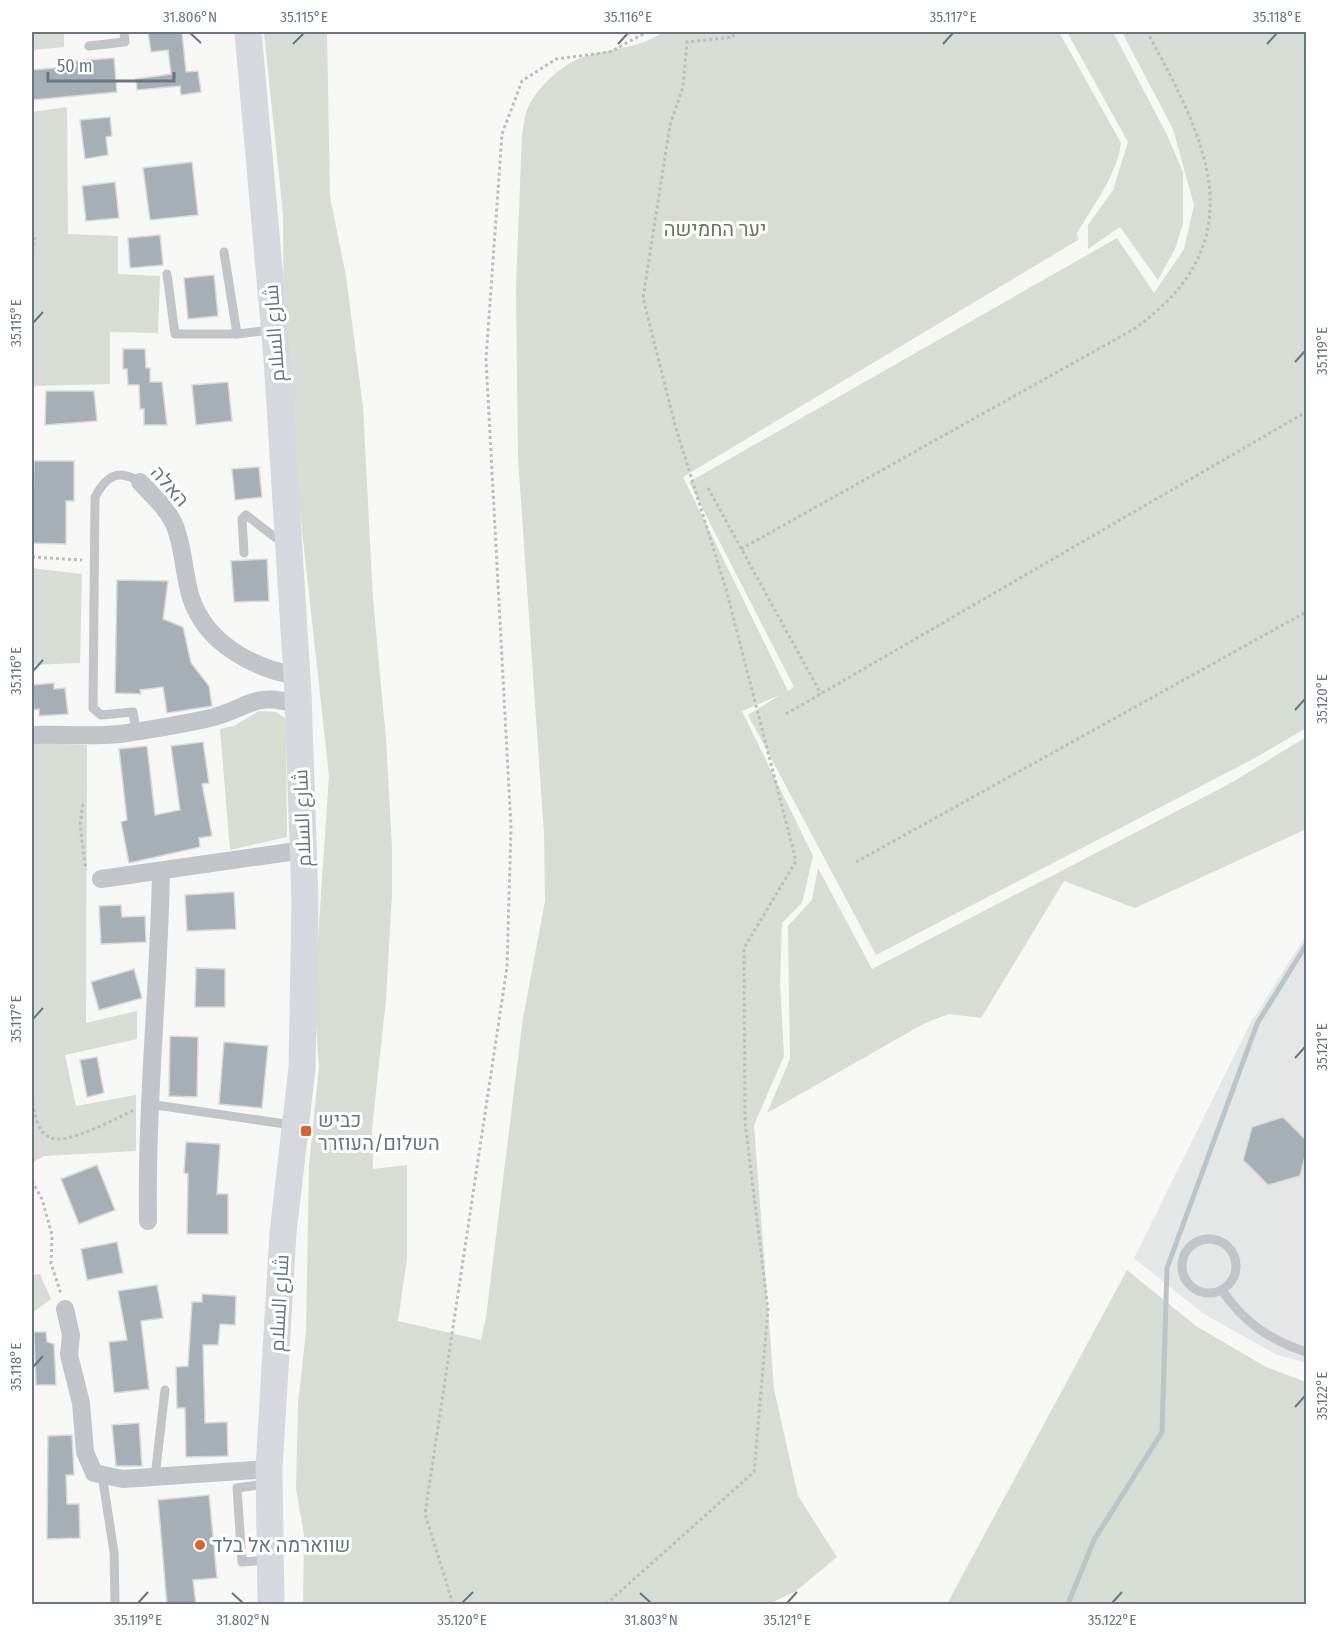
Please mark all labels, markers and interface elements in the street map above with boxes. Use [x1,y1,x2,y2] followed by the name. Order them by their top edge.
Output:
[163,8,217,26] text: 31.806°N
[280,8,328,26] text: 35.115°E
[604,8,652,26] text: 35.116°E
[929,8,977,26] text: 35.117°E
[1253,8,1301,26] text: 35.118°E
[48,45,174,83] scale bar
[57,55,93,77] text: 50 m
[664,217,766,241] park label: יער החמישה
[259,283,291,382] street label: شارع السلام
[7,299,25,347] text: 35.115°E
[1313,327,1331,375] text: 35.119°E
[146,461,194,511] street label: האלה
[7,647,25,695] text: 35.116°E
[1313,674,1331,724] text: 35.120°E
[288,769,318,867] street label: شارع السلام
[7,995,25,1043] text: 35.117°E
[1313,1023,1331,1071] text: 35.121°E
[318,1108,440,1155] place label: כביש השלום/העוזרר
[299,1124,313,1138] marker: כביש השלום/העוזרר
[264,1254,296,1352] street label: شارع السلام
[7,1343,25,1391] text: 35.118°E
[1313,1372,1331,1420] text: 35.122°E
[212,1533,351,1557] place label: שווארמה אל בלד
[193,1538,207,1552] marker: שווארמה אל בלד
[114,1611,162,1629] text: 35.119°E
[216,1611,270,1629] text: 31.802°N
[437,1611,487,1629] text: 35.120°E
[624,1611,678,1629] text: 31.803°N
[763,1611,811,1629] text: 35.121°E
[1088,1611,1136,1629] text: 35.122°E

